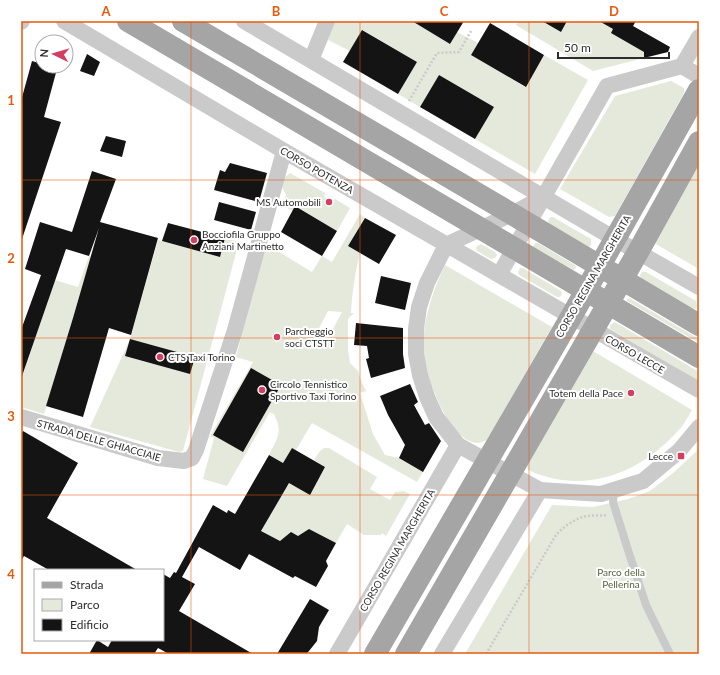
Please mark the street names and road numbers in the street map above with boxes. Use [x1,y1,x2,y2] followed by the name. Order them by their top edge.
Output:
[278,144,356,196] street label: CORSO POTENZA
[553,212,633,339] street label: CORSO REGINA MARGHERITA
[603,332,667,376] street label: CORSO LECCE
[36,417,163,464] street label: STRADA DELLE GHIACCIAIE
[357,486,437,613] street label: CORSO REGINA MARGHERITA

